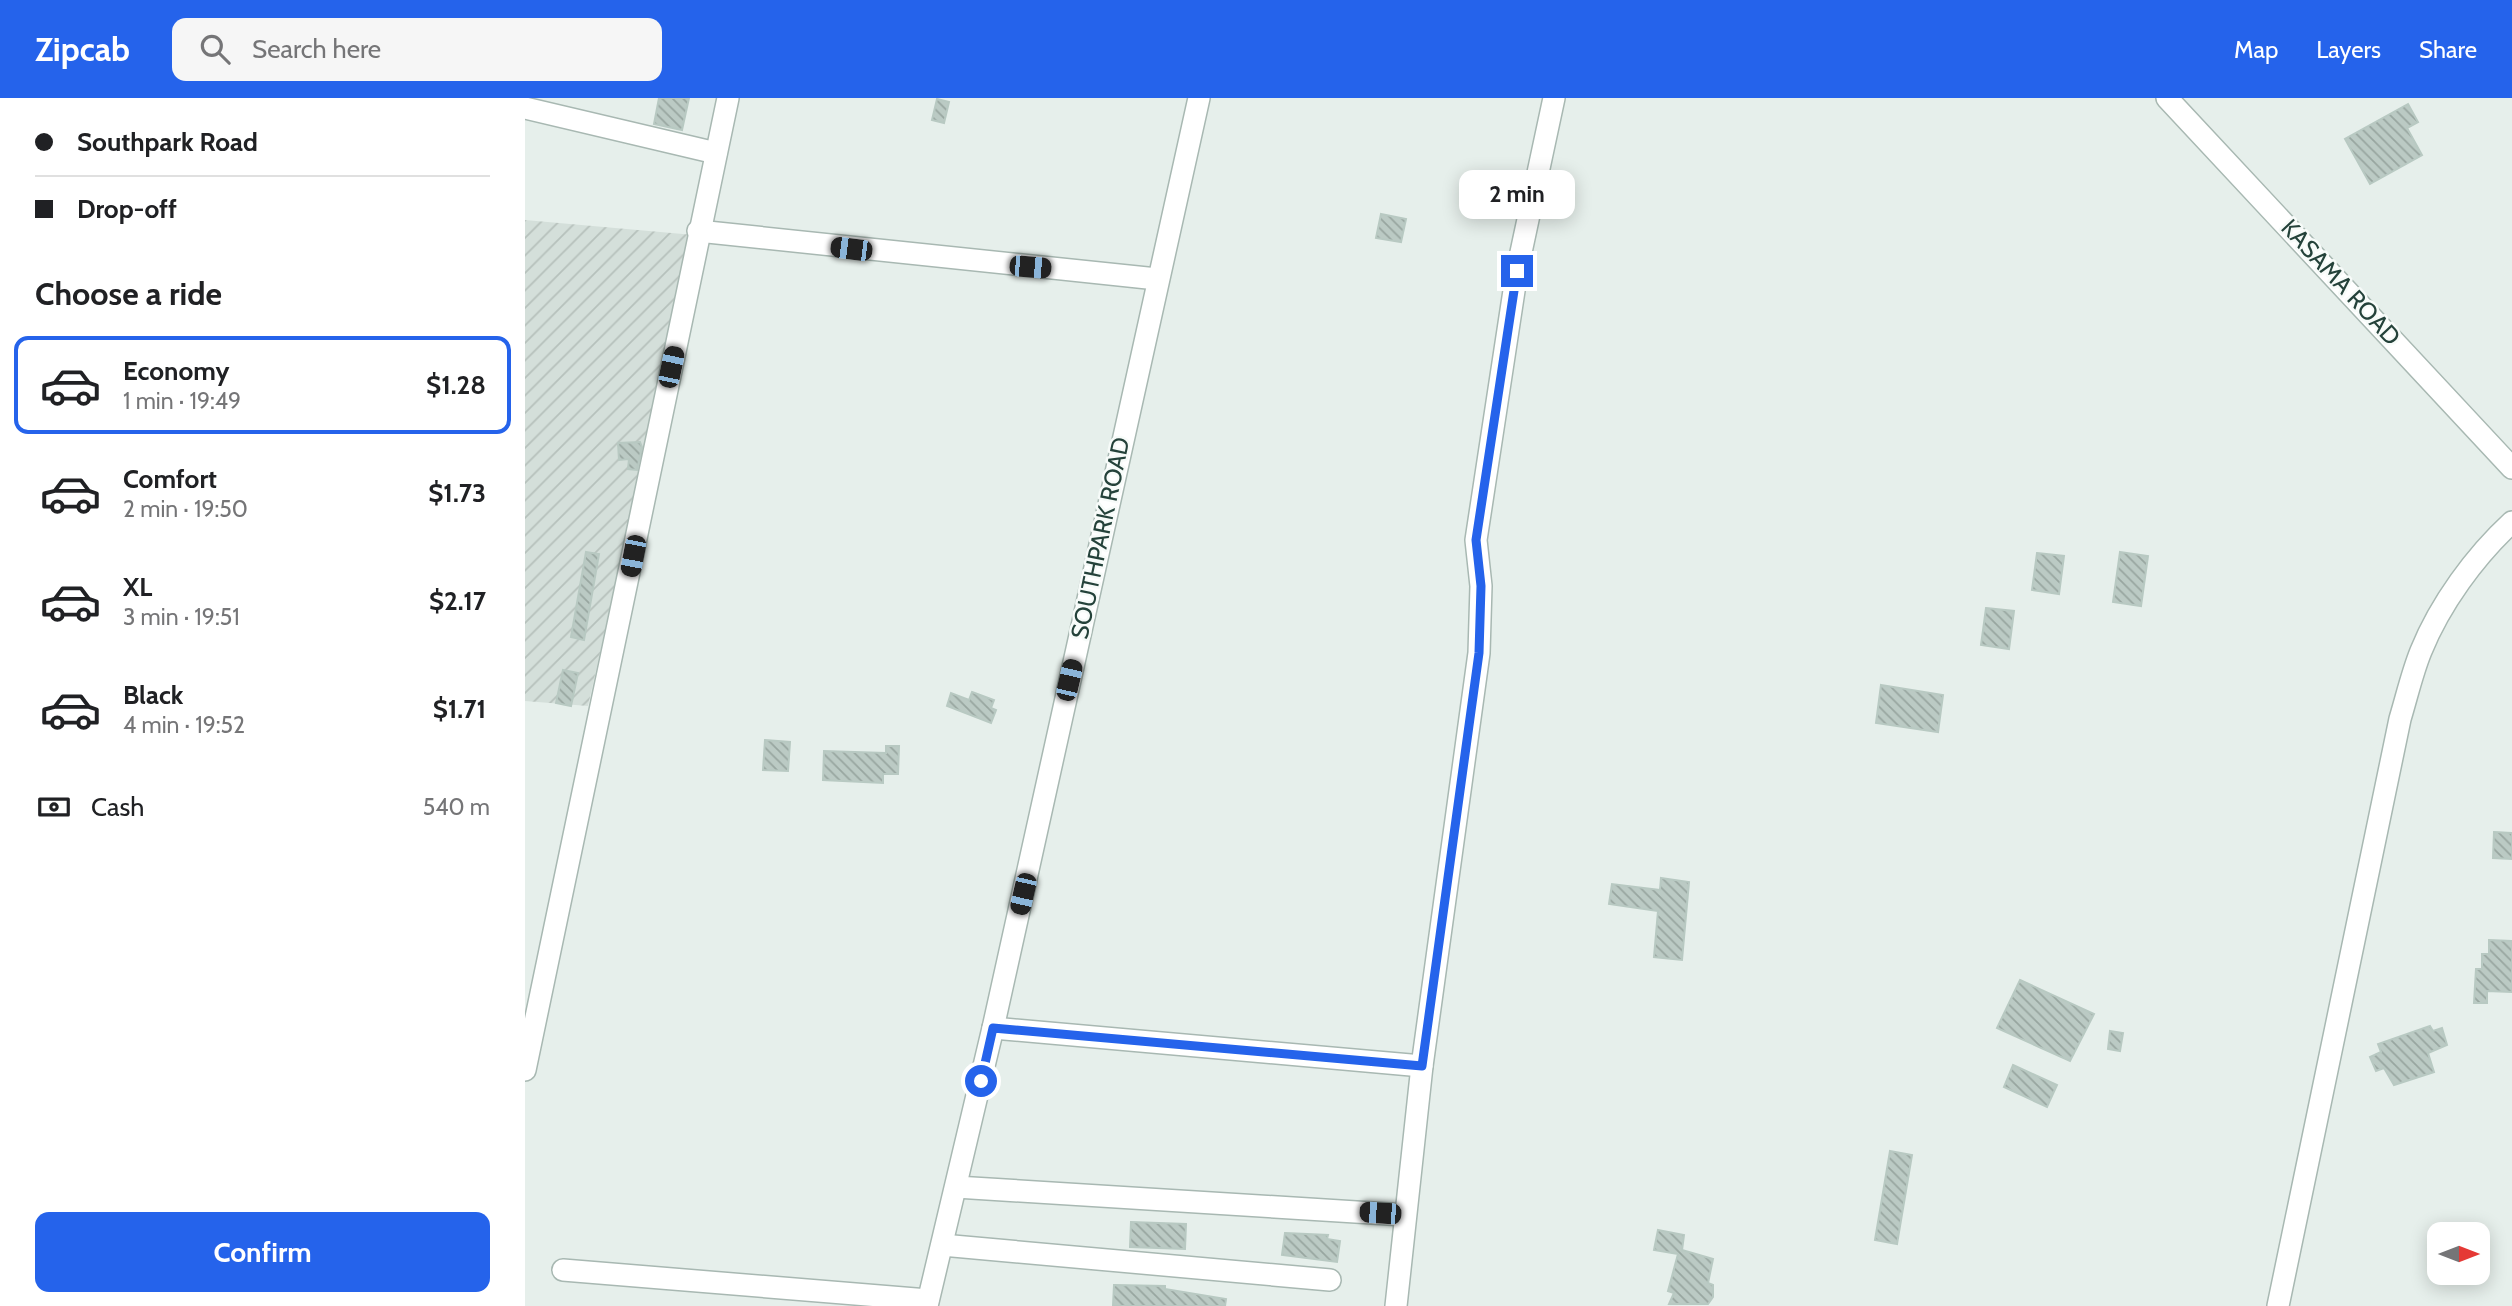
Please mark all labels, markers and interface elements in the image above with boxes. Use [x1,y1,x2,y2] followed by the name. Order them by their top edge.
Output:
[172,18,662,81] search box
[35,29,130,69] text: Zipcab
[196,30,234,68] icon: search
[252,33,381,65] text: Search here
[2234,35,2278,64] text: Map
[2316,35,2381,64] text: Layers
[2419,35,2477,64] text: Share
[77,126,258,158] text: Southpark Road
[1459,170,1575,218] callout: 2 min
[1489,180,1545,208] text: 2 min
[77,193,177,225] text: Drop-off
[2275,213,2407,351] street label: KASAMA ROAD
[829,236,874,262] car
[1009,255,1052,279] car
[1501,255,1533,287] route end
[35,274,222,313] text: Choose a ride
[657,344,686,390] car
[39,354,102,417] icon: car
[123,355,229,387] text: Economy
[426,369,486,401] text: $1.28
[123,387,241,415] text: 1 min · 19:49
[1064,434,1136,642] street label: SOUTHPARK ROAD
[39,462,102,525] icon: car
[123,463,217,495] text: Comfort
[428,477,486,509] text: $1.73
[123,495,248,523] text: 2 min · 19:50
[619,533,648,579] car
[39,570,102,633] icon: car
[123,571,152,603] text: XL
[429,585,486,617] text: $2.17
[123,603,240,631] text: 3 min · 19:51
[1055,657,1084,703] car
[39,678,102,741] icon: car
[123,679,183,711] text: Black
[433,693,486,725] text: $1.71
[123,711,245,739] text: 4 min · 19:52
[35,788,73,826] icon: cash
[91,791,144,823] text: Cash
[423,793,490,821] text: 540 m
[1009,871,1038,917] car
[965,1065,997,1097] route start
[1359,1201,1402,1225] car
[35,1212,490,1292] button: Confirm
[2427,1222,2490,1284] north arrow
[2427,1222,2490,1285] map controls

